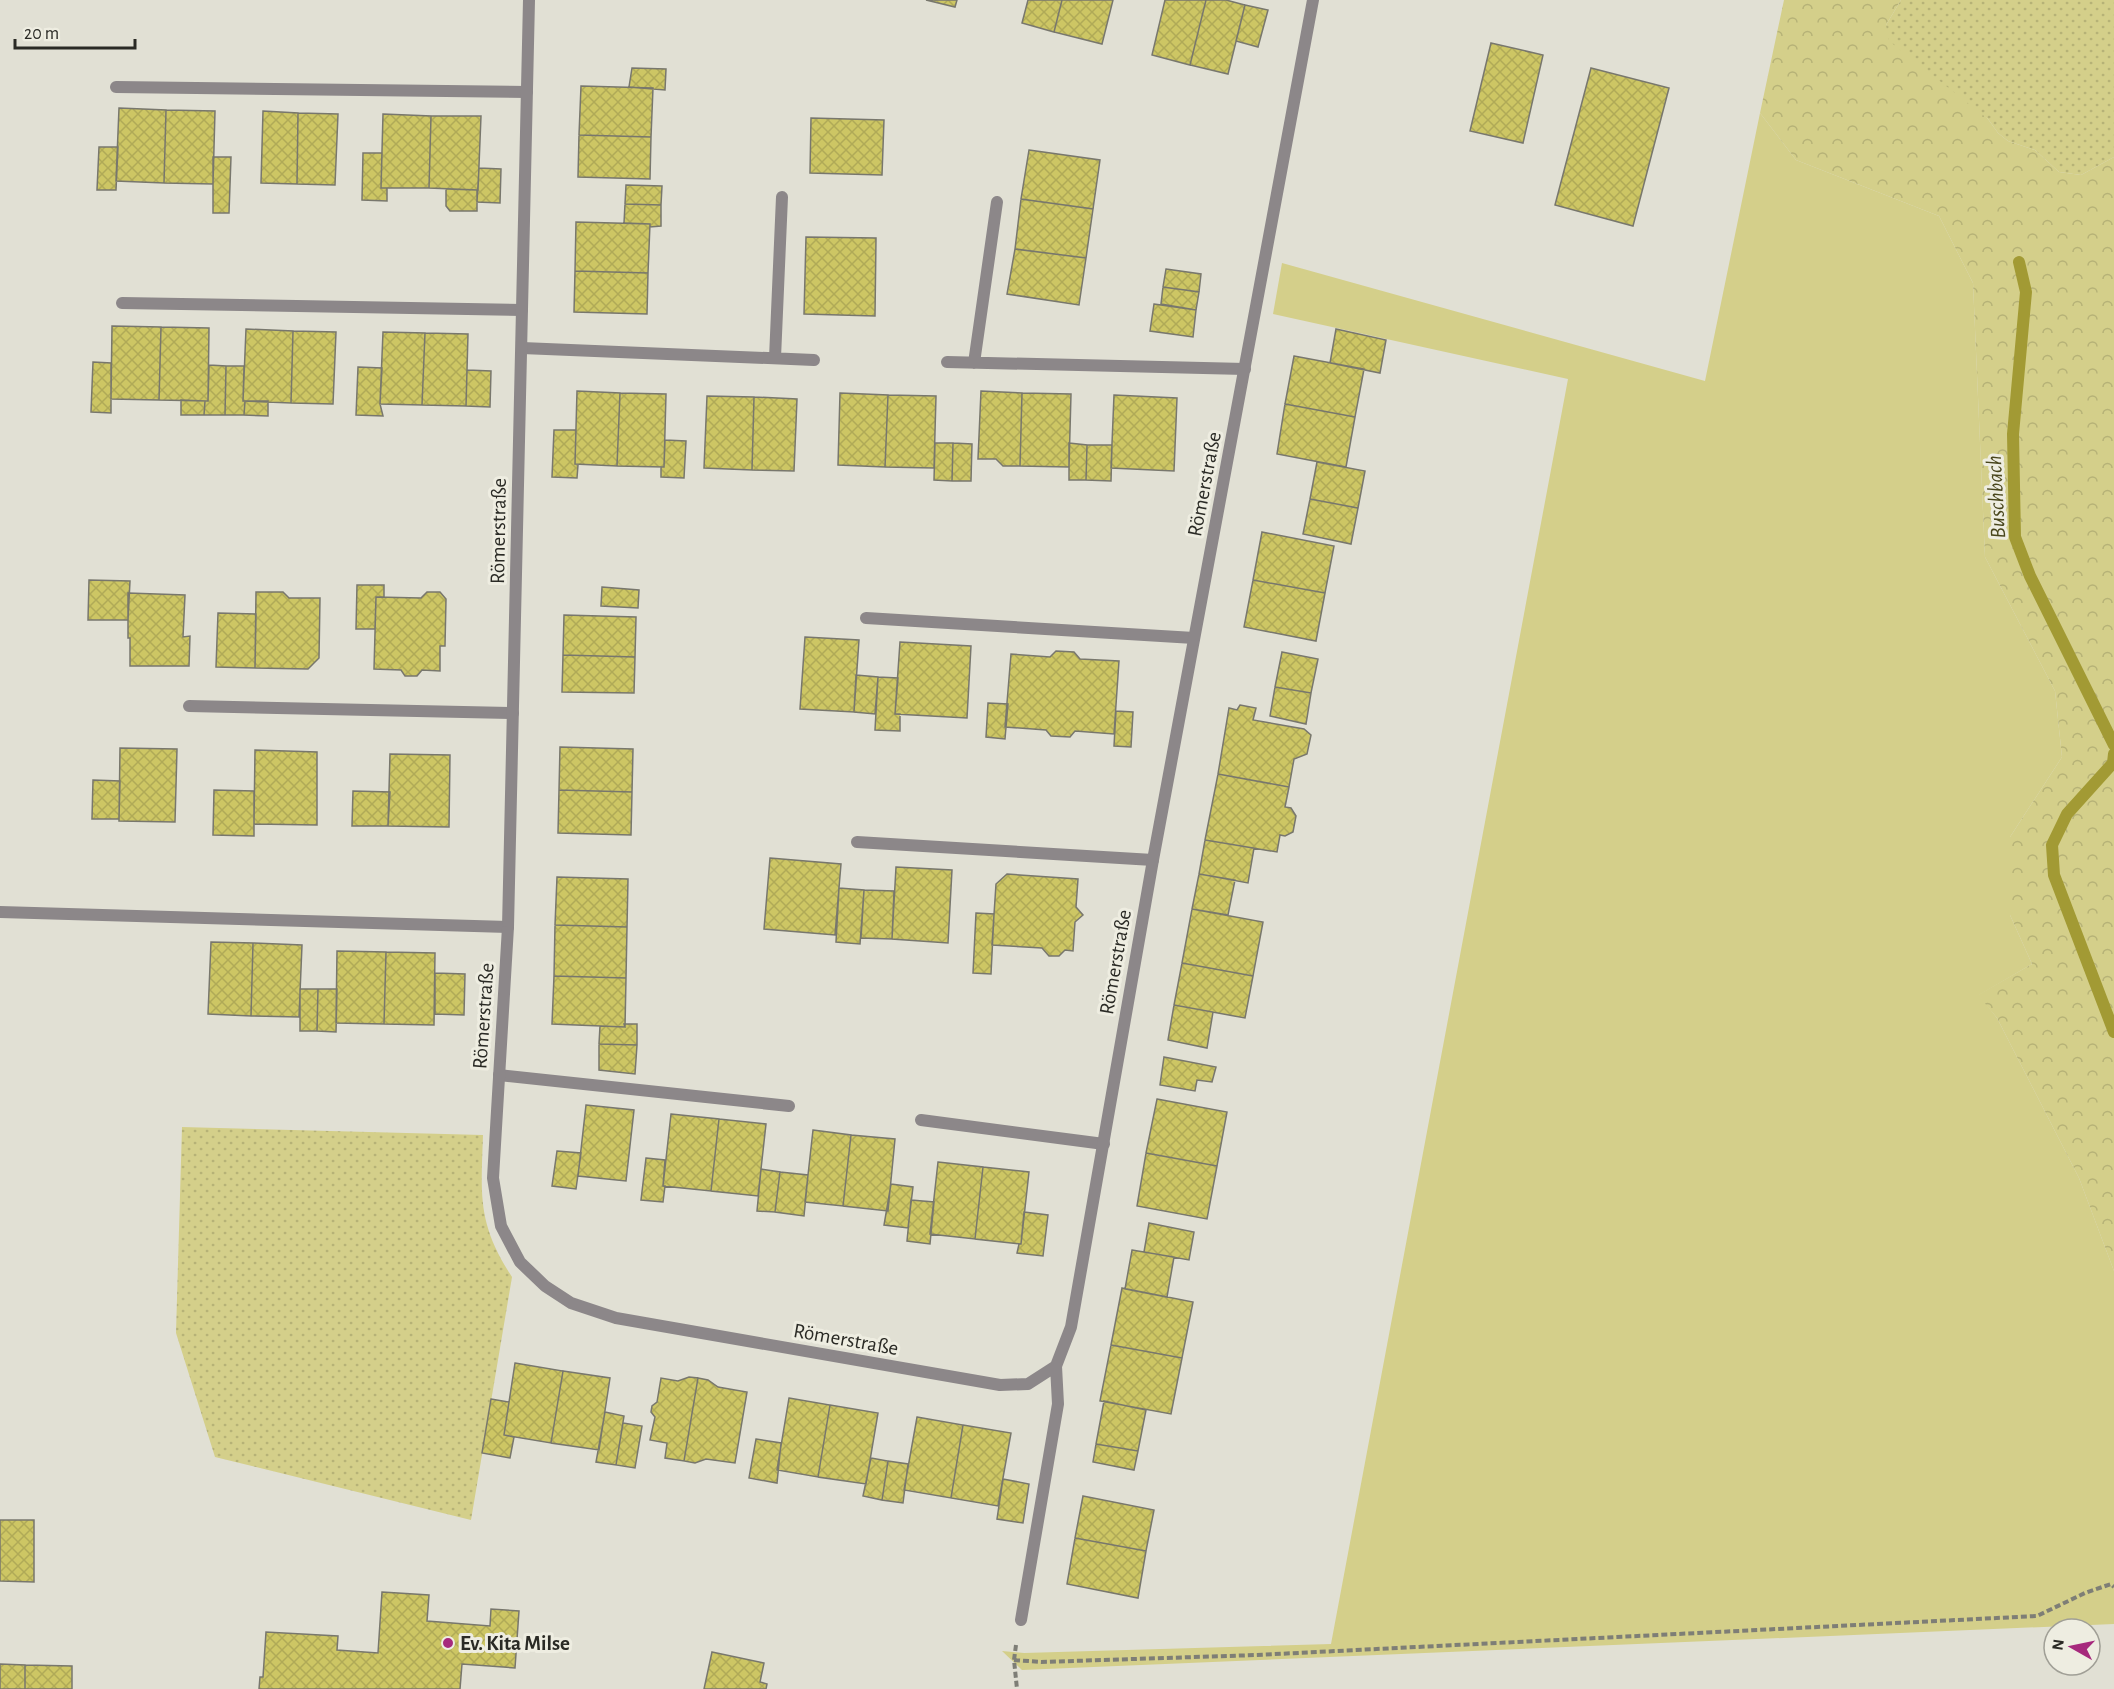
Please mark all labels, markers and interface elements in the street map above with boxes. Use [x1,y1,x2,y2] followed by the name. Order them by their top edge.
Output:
[15,12,135,50] scale bar
[24,25,59,43] text: 20 m
[1184,430,1225,538] street label: Römerstraße
[1983,455,2009,539] water label: Buschbach
[487,478,510,584] street label: Römerstraße
[1096,908,1135,1016] street label: Römerstraße
[469,962,498,1070] street label: Römerstraße
[792,1320,900,1359] street label: Römerstraße
[2042,1617,2102,1677] north arrow
[460,1633,570,1654] place label: Ev. Kita Milse
[441,1636,455,1650] marker: Ev. Kita Milse
[2049,1638,2067,1652] text: N

